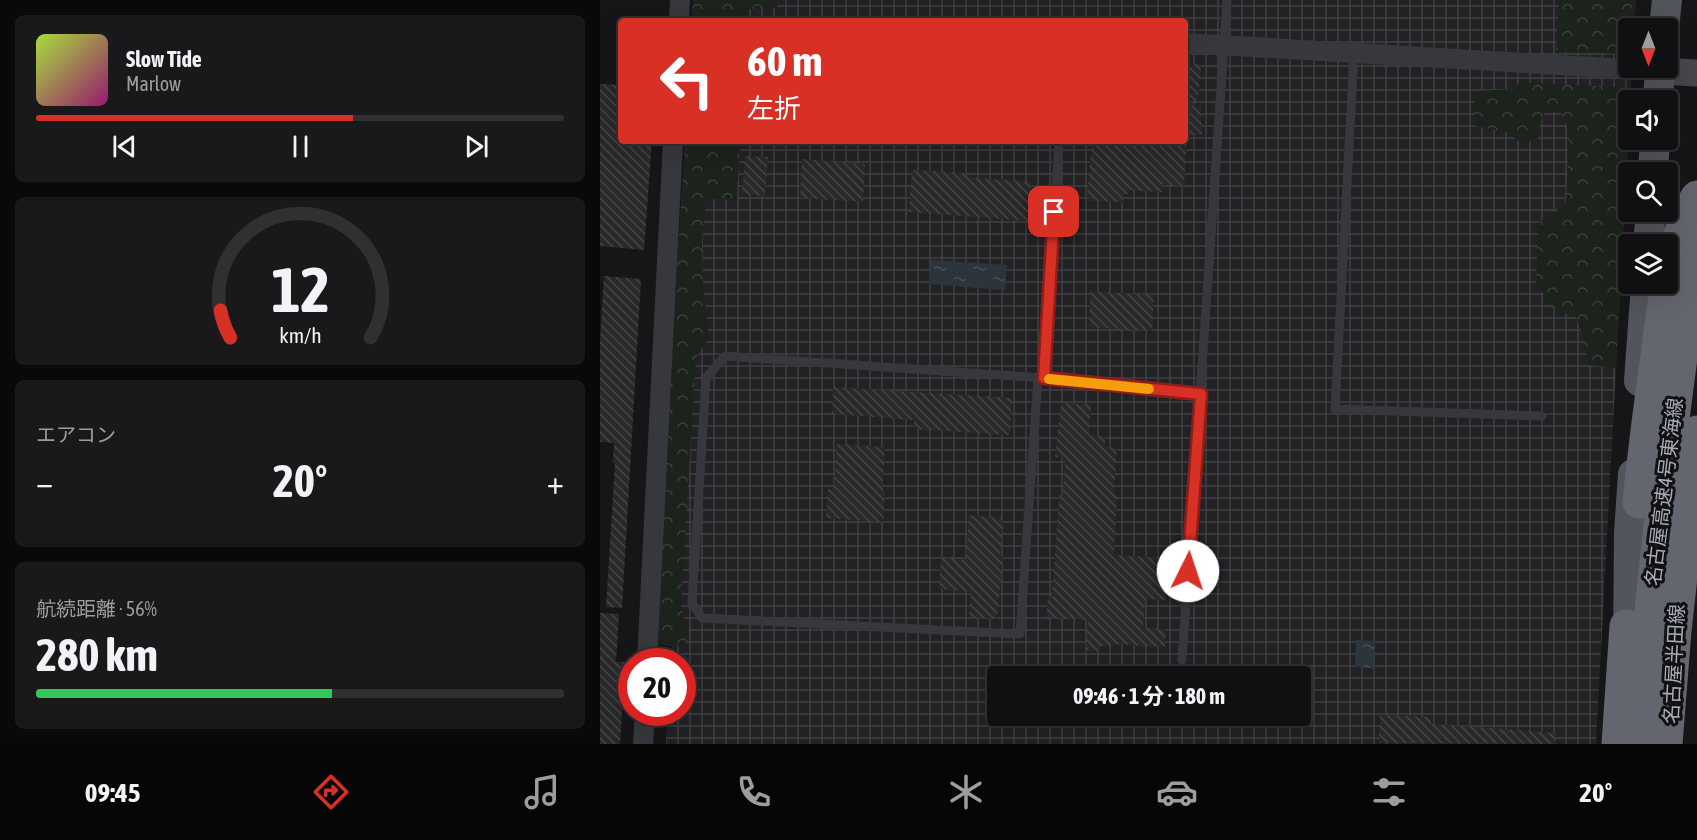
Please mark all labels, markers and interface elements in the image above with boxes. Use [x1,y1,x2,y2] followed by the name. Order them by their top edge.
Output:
[1618,18,1678,78] north arrow
[1618,18,1678,294] map controls
[747,37,822,85] text: 60 m
[648,42,726,120] icon: left
[126,46,202,72] text: Slow Tide
[126,72,181,95] text: Marlow
[1618,90,1678,150] button: sound
[747,93,801,124] text: 左折
[108,130,141,163] icon: previous
[284,130,317,163] icon: pause
[460,130,493,163] icon: next
[1618,162,1678,222] button: search
[1028,186,1079,237] pin
[1037,195,1070,228] icon: arrive
[1618,234,1678,294] button: layers
[271,254,329,325] text: 12
[279,323,321,348] text: km/h
[1641,397,1686,587] street label: 名古屋高速4号東海線
[36,423,116,446] text: エアコン
[273,455,327,507] text: 20°
[36,463,53,501] text: −
[547,463,564,501] text: +
[1156,539,1220,603] position arrow
[36,597,157,620] text: 航続距離 · 56%
[1659,603,1688,724] street label: 名古屋半田線
[36,629,158,681] text: 280 km
[618,648,696,726] speed limit sign: 20
[1073,683,1225,709] text: 09:46 · 1 分 · 180 m
[310,771,352,813] icon: directions
[521,771,563,813] icon: music
[733,771,775,813] icon: phone
[945,771,987,813] icon: climate
[1156,771,1198,813] icon: car
[1368,771,1410,813] icon: filters
[85,777,140,808] text: 09:45
[1579,777,1612,808] text: 20°

